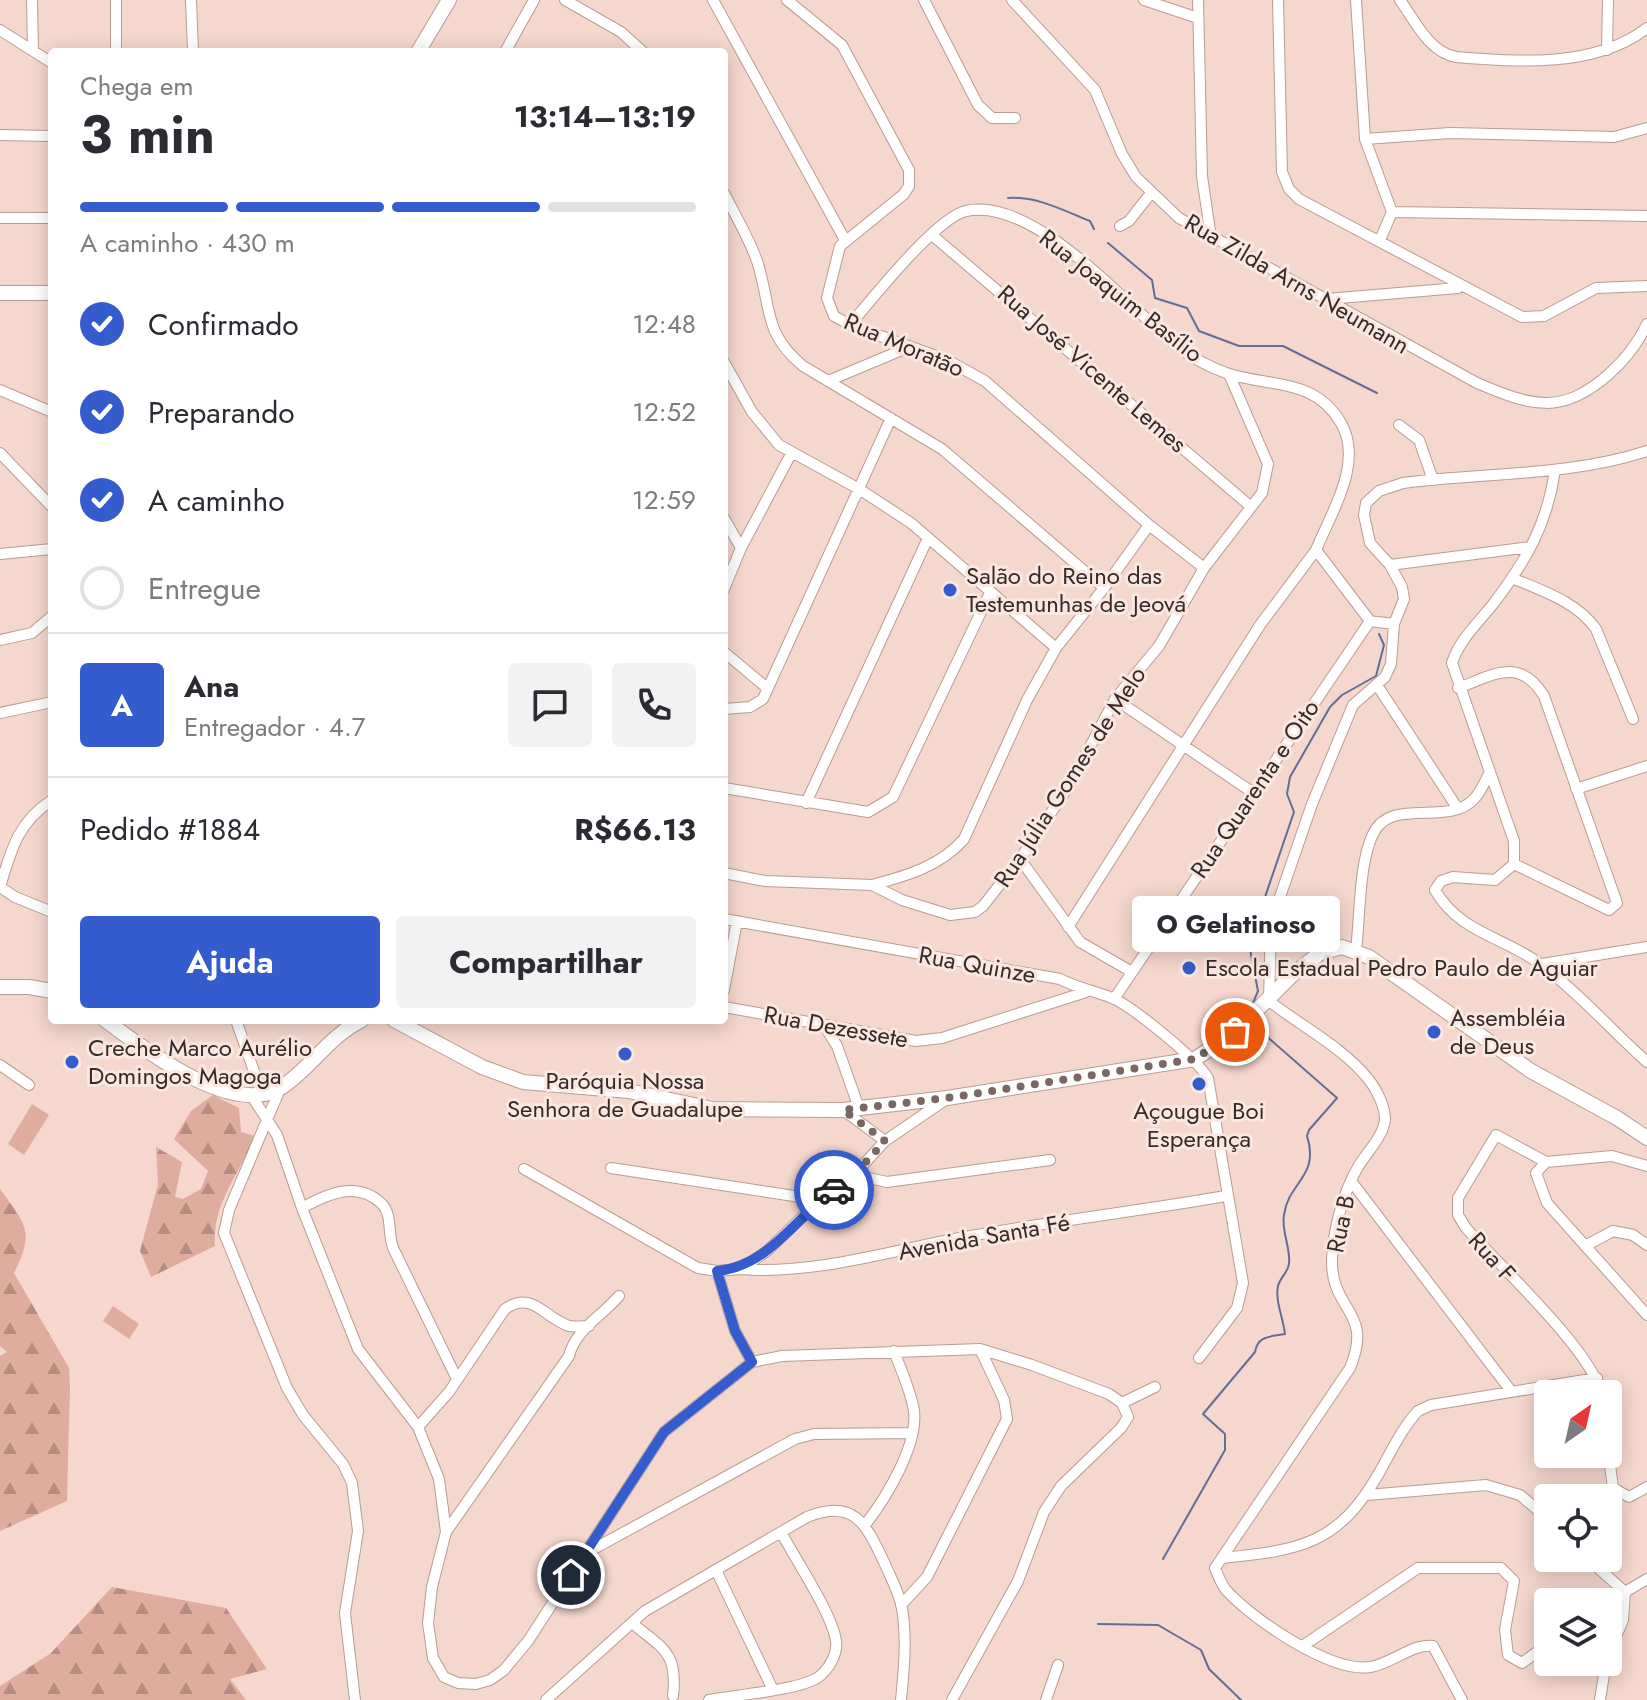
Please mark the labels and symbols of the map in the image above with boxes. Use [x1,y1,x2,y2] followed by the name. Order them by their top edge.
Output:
[1178,205,1416,362] street label: Rua Zilda Arns Neumann
[1032,220,1211,371] street label: Rua Joaquim Basílio
[990,276,1195,461] street label: Rua José Vicente Lemes
[839,304,970,386] street label: Rua Moratão
[966,558,1186,621] place label: Salão do Reino das Testemunhas de Jeová
[941,581,959,599] marker: Salão do Reino das Testemunhas de Jeová
[985,659,1154,894] street label: Rua Júlia Gomes de Melo
[1182,692,1327,885] street label: Rua Quarenta e Oito
[1131,896,1339,952] callout: O Gelatinoso
[916,937,1038,992] street label: Rua Quinze
[1205,950,1599,985] place label: Escola Estadual Pedro Paulo de Aguiar
[1180,959,1198,977] marker: Escola Estadual Pedro Paulo de Aguiar
[761,997,911,1056] street label: Rua Dezessete
[1201,998,1269,1066] pin
[1450,1000,1566,1063] place label: Assembléia de Deus
[1425,1023,1443,1041] marker: Assembléia de Deus
[88,1030,312,1093] place label: Creche Marco Aurélio Domingos Magoga
[616,1045,634,1063] marker: Paróquia Nossa Senhora de Guadalupe
[63,1053,81,1071] marker: Creche Marco Aurélio Domingos Magoga
[507,1063,743,1126] place label: Paróquia Nossa Senhora de Guadalupe
[1190,1075,1208,1093] marker: Açougue Boi Esperança
[1133,1093,1265,1156] place label: Açougue Boi Esperança
[794,1150,874,1230] courier
[1317,1192,1364,1256] street label: Rua B
[895,1204,1073,1269] street label: Avenida Santa Fé
[1460,1224,1524,1289] street label: Rua F
[1534,1380,1622,1468] north arrow
[537,1541,605,1609] pin

